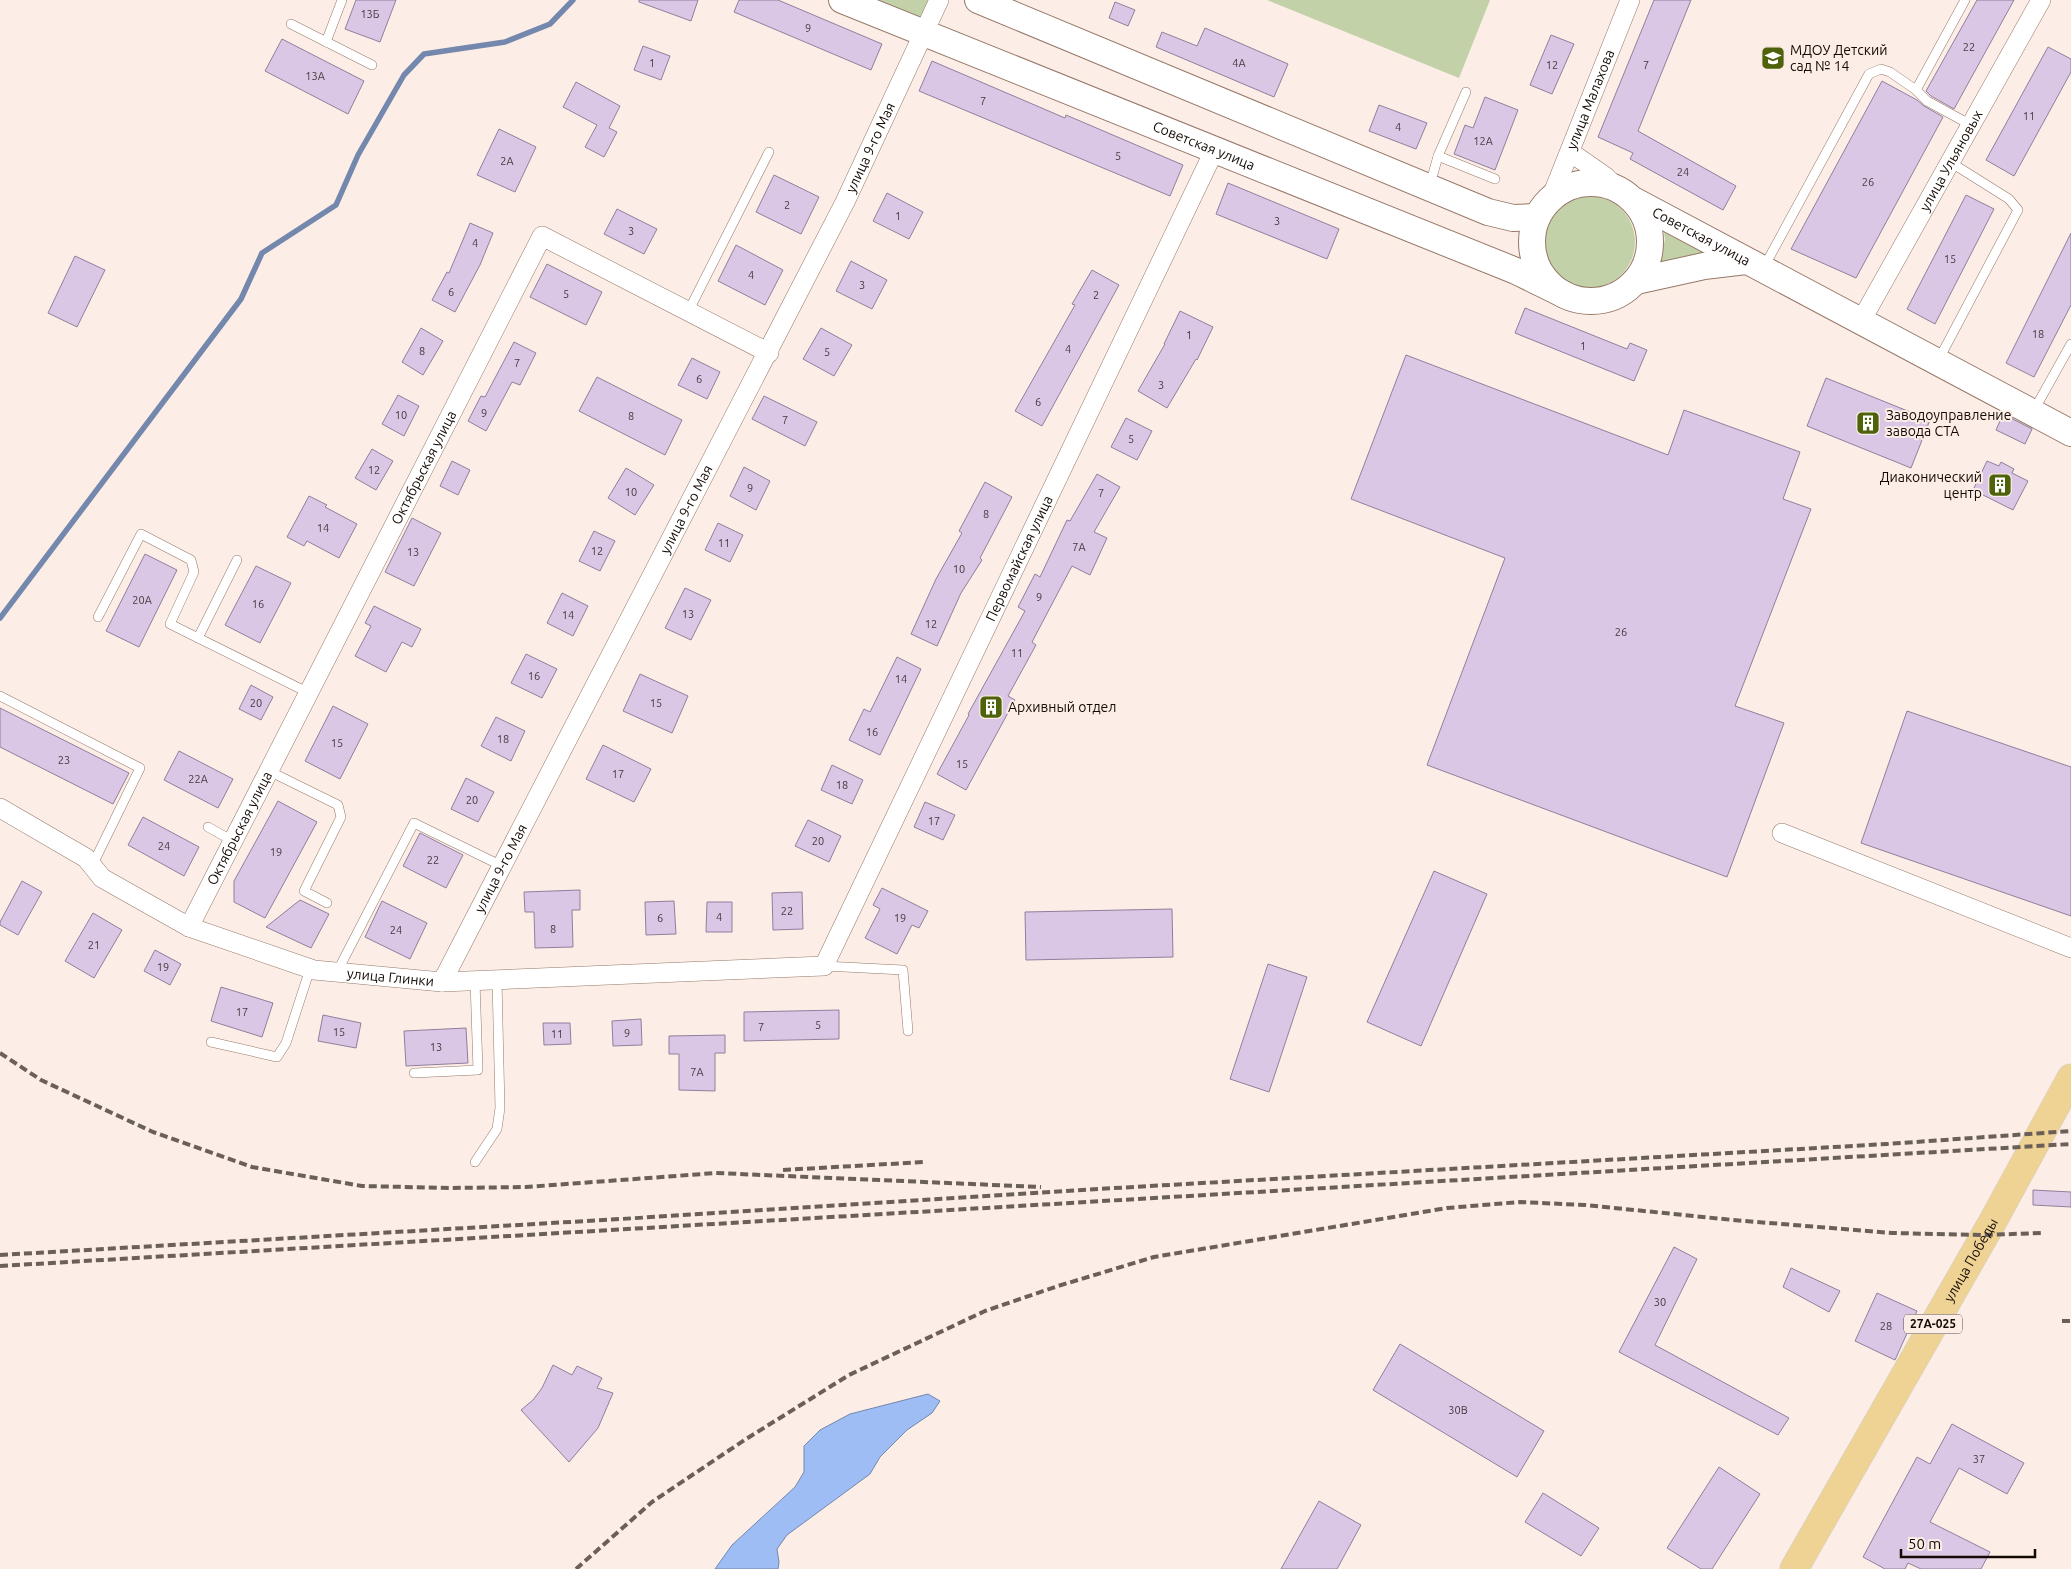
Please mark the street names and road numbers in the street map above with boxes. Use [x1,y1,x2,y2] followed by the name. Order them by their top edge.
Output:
[1563,47,1617,152] street label: улица Малахова
[843,100,898,195] street label: улица 9-го Мая
[1916,107,1986,214] street label: улица Ульяновых
[1151,118,1257,173] street label: Советская улица
[1650,204,1753,269] street label: Советская улица
[388,408,459,527] street label: Октябрьская улица
[657,462,716,556] street label: улица 9-го Мая
[982,493,1056,624] street label: Первомайская улица
[204,769,275,888] street label: Октябрьская улица
[471,821,530,915] street label: улица 9-го Мая
[346,965,435,989] street label: улица Глинки
[1940,1215,2001,1305] street label: улица Победы
[1904,1315,1962,1334] road number: 27А-025

